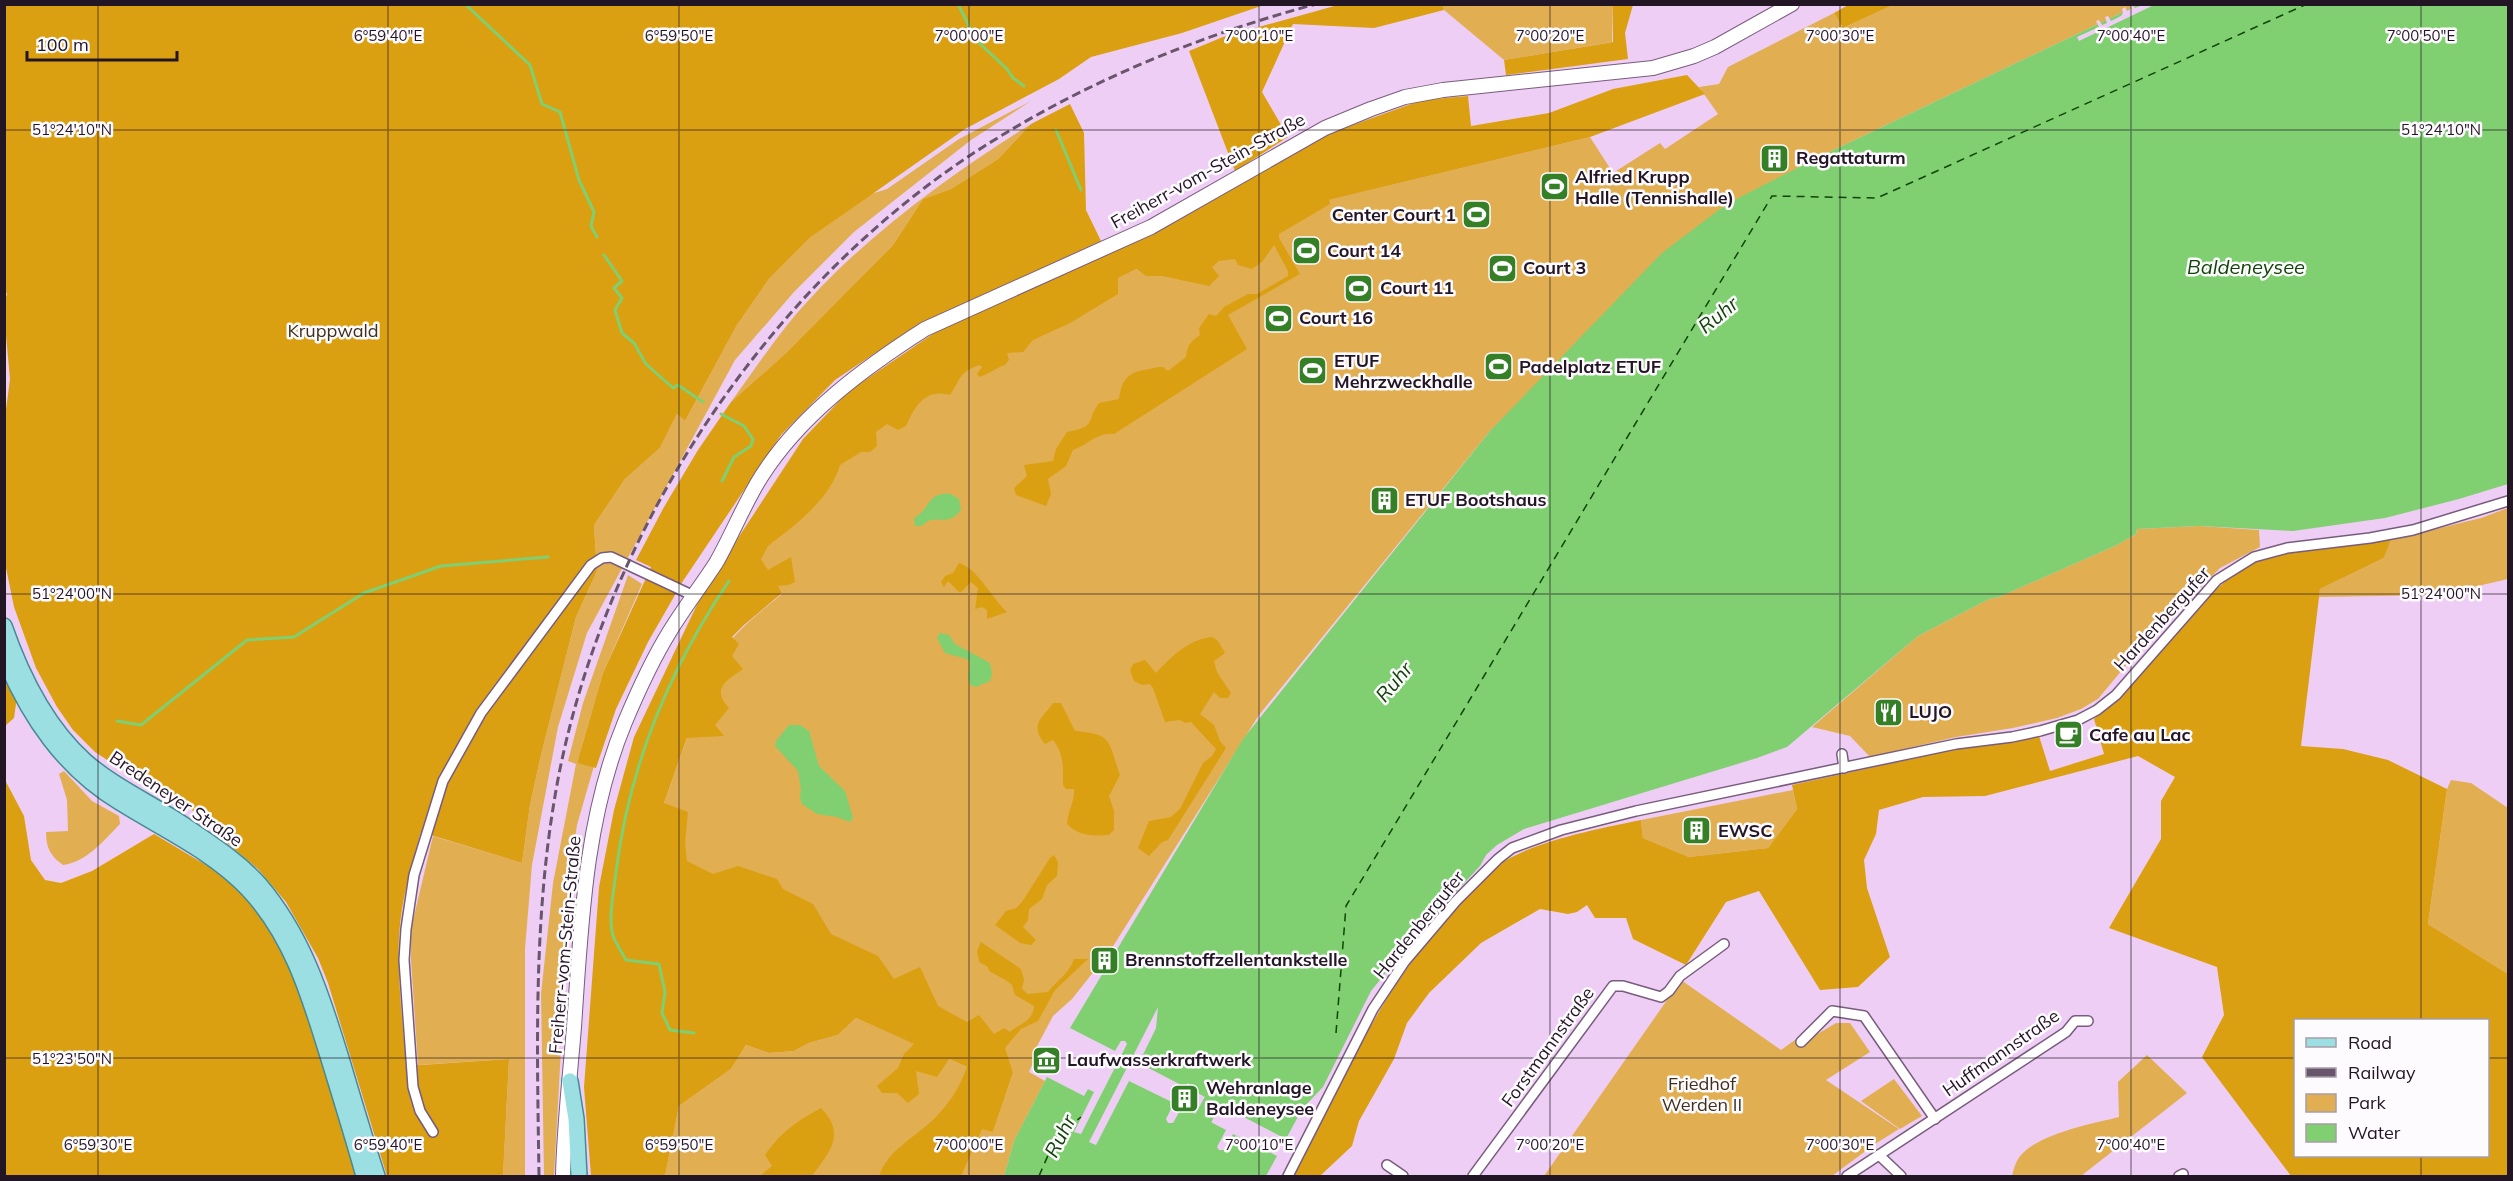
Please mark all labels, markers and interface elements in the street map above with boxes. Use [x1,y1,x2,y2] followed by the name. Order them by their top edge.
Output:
[27,24,177,62] scale bar
[354,26,422,45] text: 6°59'40"E
[645,26,713,45] text: 6°59'50"E
[935,26,1003,45] text: 7°00'00"E
[1225,26,1293,45] text: 7°00'10"E
[1516,26,1584,45] text: 7°00'20"E
[1806,26,1874,45] text: 7°00'30"E
[2097,26,2165,45] text: 7°00'40"E
[2387,26,2455,45] text: 7°00'50"E
[36,33,89,56] text: 100 m
[1106,107,1309,234] street label: Freiherr-vom-Stein-Straße
[32,120,112,139] text: 51°24'10"N
[2401,120,2481,139] text: 51°24'10"N
[1759,142,1791,174] building icon: Regattaturm
[1796,146,1906,169] place label: Regattaturm
[1575,165,1734,209] place label: Alfried Krupp Halle (Tennishalle)
[1538,171,1570,203] sports icon: Alfried Krupp Halle (Tennishalle)
[1461,199,1493,231] sports icon: Center Court 1
[1332,203,1456,226] place label: Center Court 1
[1290,235,1322,267] sports icon: Court 14
[1327,239,1401,262] place label: Court 14
[1486,252,1518,284] sports icon: Court 3
[2187,254,2305,279] water label: Baldeneysee
[1523,256,1586,279] place label: Court 3
[1343,272,1375,304] sports icon: Court 11
[1380,276,1454,299] place label: Court 11
[1693,290,1743,338] water label: Ruhr
[1262,302,1294,334] sports icon: Court 16
[1299,306,1373,329] place label: Court 16
[287,319,379,342] park label: Kruppwald
[1334,349,1473,393] place label: ETUF Mehrzweckhalle
[1482,351,1514,383] sports icon: Padelplatz ETUF
[1297,355,1329,387] sports icon: ETUF Mehrzweckhalle
[1519,355,1661,378] place label: Padelplatz ETUF
[1368,484,1400,516] building icon: ETUF Bootshaus
[1405,488,1547,511] place label: ETUF Bootshaus
[2109,561,2215,676] street label: Hardenbergufer
[32,584,112,603] text: 51°24'00"N
[2401,584,2481,603] text: 51°24'00"N
[1370,656,1418,707] water label: Ruhr
[1872,696,1904,728] restaurant icon: LUJO
[1909,700,1952,723] place label: LUJO
[2052,719,2084,751] cafe icon: Cafe au Lac
[2089,723,2190,746] place label: Cafe au Lac
[105,746,247,852] street label: Bredeneyer Straße
[1681,815,1713,847] building icon: EWSC
[1718,819,1773,842] place label: EWSC
[544,835,585,1055] street label: Freiherr-vom-Stein-Straße
[1368,866,1470,983] street label: Hardenbergufer
[1088,944,1120,976] building icon: Brennstoffzellentankstelle
[1125,948,1348,971] place label: Brennstoffzellentankstelle
[1496,982,1599,1111] street label: Forstmannstraße
[1938,1004,2064,1101] street label: Huffmannstraße
[2294,1019,2489,1157] legend
[2348,1031,2392,1054] text: Road
[1030,1044,1062,1076] museum icon: Laufwasserkraftwerk
[1067,1048,1252,1071] place label: Laufwasserkraftwerk
[32,1049,112,1068] text: 51°23'50"N
[2348,1061,2416,1084] text: Railway
[1662,1072,1742,1116] park label: Friedhof Werden II
[1206,1076,1314,1120] place label: Wehranlage Baldeneysee
[1169,1082,1201,1114] building icon: Wehranlage Baldeneysee
[2348,1091,2387,1114] text: Park
[1038,1110,1081,1161] water label: Ruhr
[2348,1121,2401,1144] text: Water
[64,1135,132,1154] text: 6°59'30"E
[354,1135,422,1154] text: 6°59'40"E
[645,1135,713,1154] text: 6°59'50"E
[935,1135,1003,1154] text: 7°00'00"E
[1225,1135,1293,1154] text: 7°00'10"E
[1516,1135,1584,1154] text: 7°00'20"E
[1806,1135,1874,1154] text: 7°00'30"E
[2097,1135,2165,1154] text: 7°00'40"E

